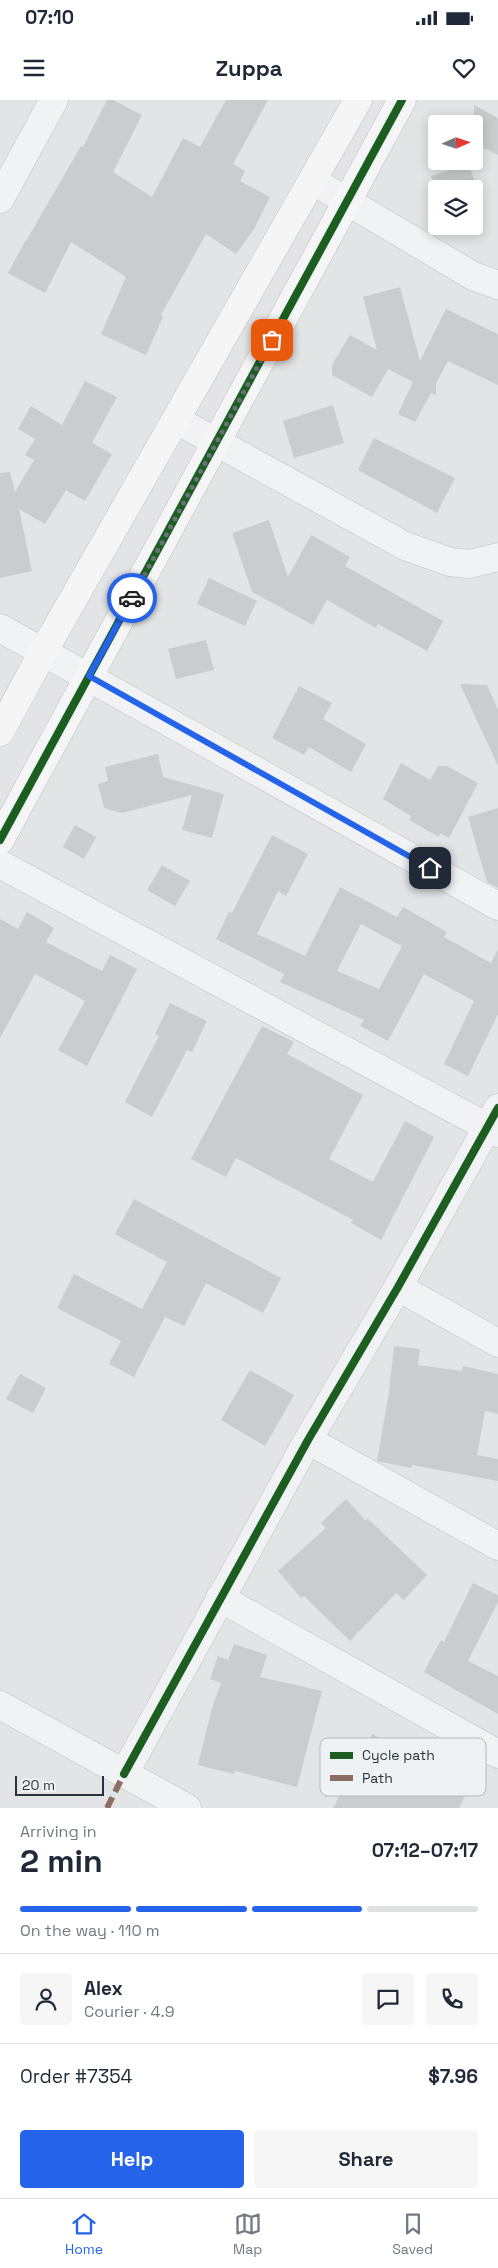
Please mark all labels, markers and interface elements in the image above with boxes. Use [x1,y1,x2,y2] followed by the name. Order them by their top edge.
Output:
[25,5,74,30] text: 07:10
[20,54,48,82] icon: menu
[216,54,282,82] text: Zuppa
[450,54,478,82] icon: heart
[428,115,482,170] north arrow
[428,115,483,235] map controls
[428,180,483,235] button: layers
[251,319,293,361] pin
[258,326,286,354] icon: bag
[107,573,157,623] courier
[118,584,146,612] icon: car
[409,847,451,889] pin
[416,854,444,882] icon: home
[320,1738,486,1796] legend
[362,1746,435,1764] text: Cycle path
[362,1769,393,1787] text: Path
[15,1773,104,1796] scale bar
[22,1776,55,1794] text: 20 m
[20,1821,97,1842] text: Arriving in
[372,1838,478,1863] text: 07:12–07:17
[20,1841,103,1881] text: 2 min
[20,1920,160,1941] text: On the way · 110 m
[20,1973,72,2025] button: person
[362,1973,414,2025] button: chat
[426,1973,478,2025] button: phone
[84,1976,123,2001] text: Alex
[84,2001,174,2022] text: Courier · 4.9
[20,2064,132,2089] text: Order #7354
[428,2064,478,2089] text: $7.96
[20,2130,244,2188] button: Help
[254,2130,478,2188] button: Share
[65,2210,103,2258] tab: Home
[233,2210,262,2258] tab: Map
[392,2210,433,2258] tab: Saved

